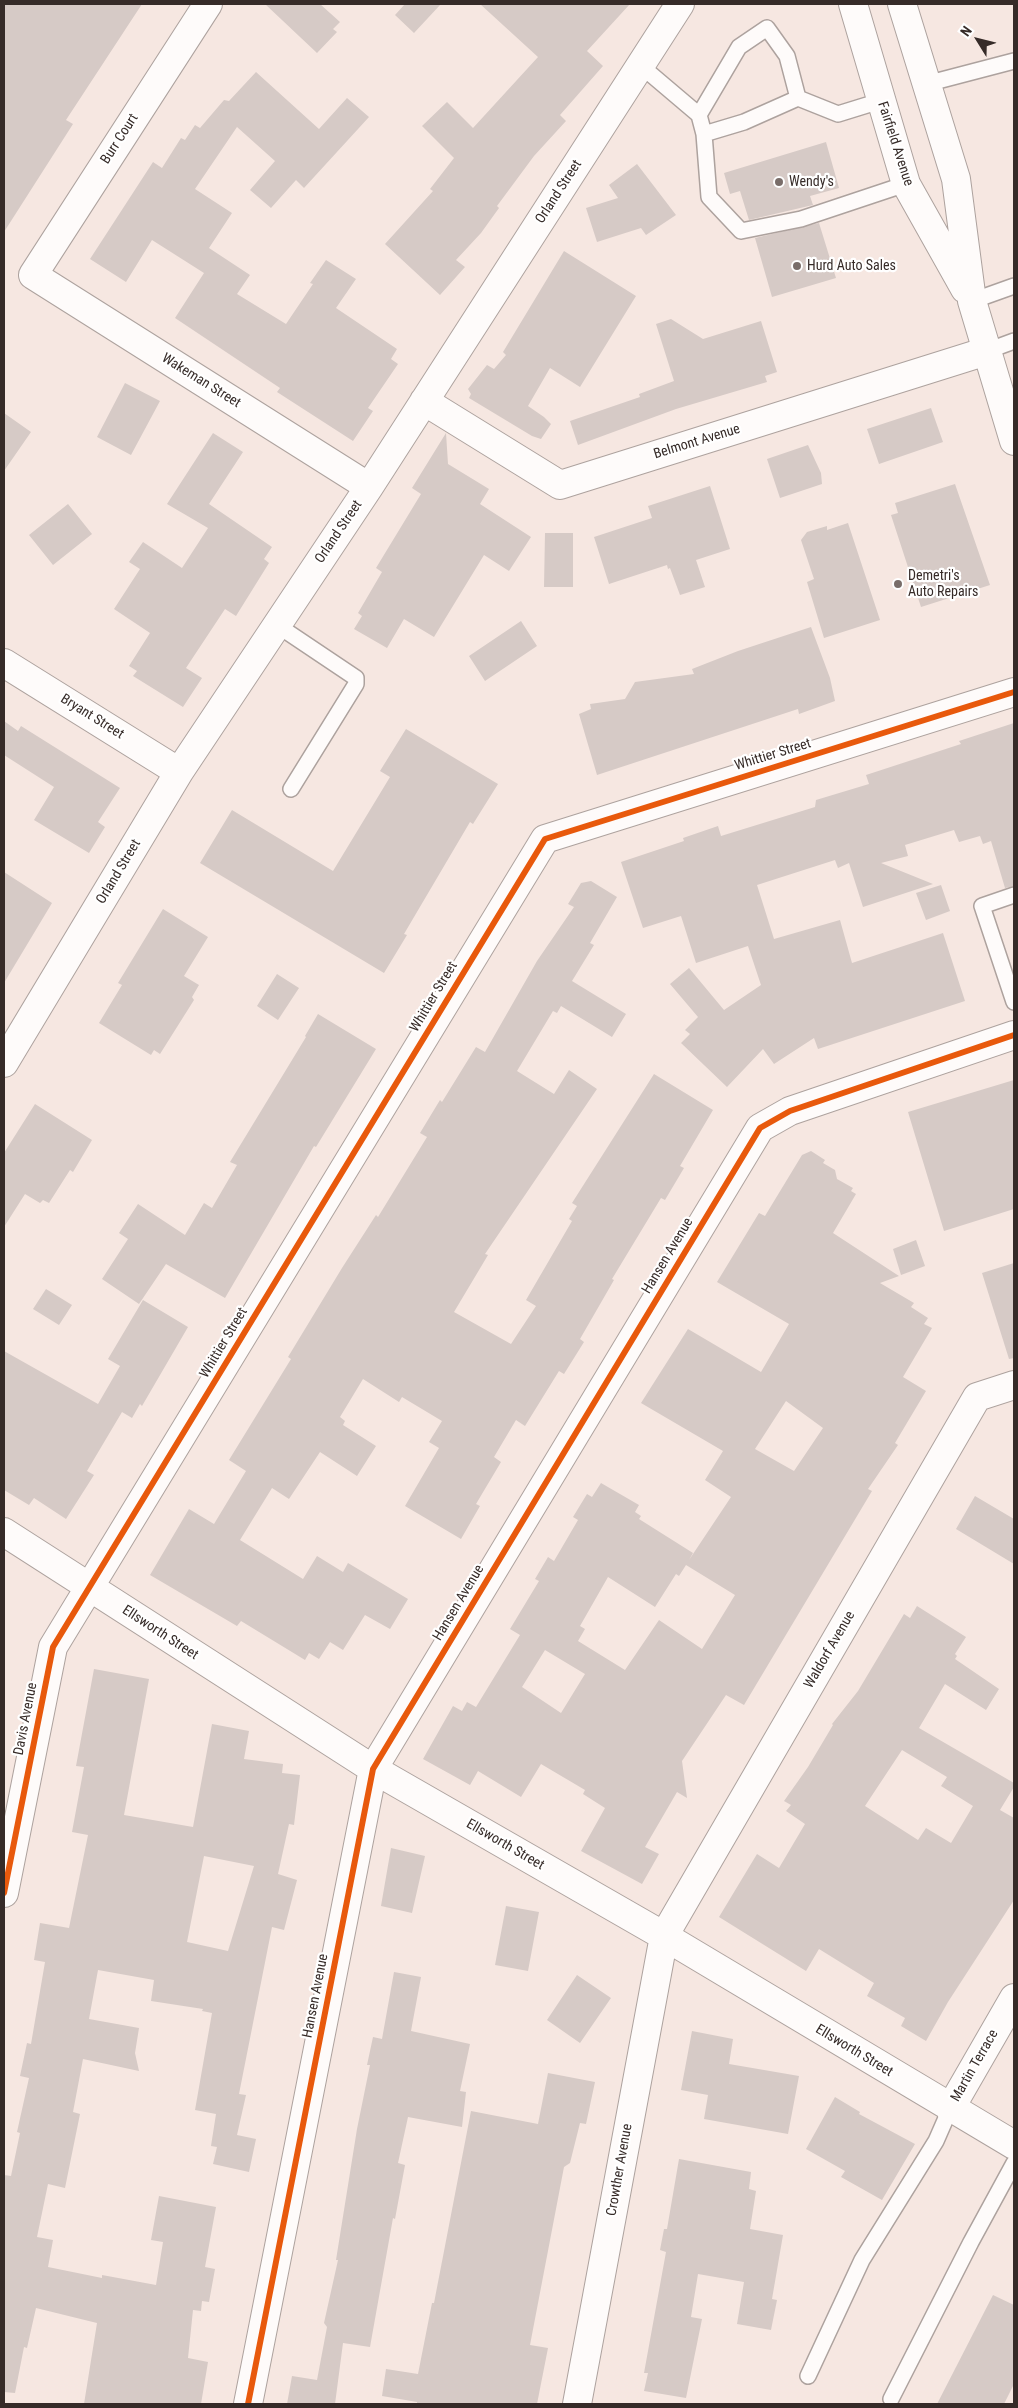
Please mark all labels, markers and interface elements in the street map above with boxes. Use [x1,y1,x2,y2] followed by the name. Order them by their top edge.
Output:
[953,15,1003,65] north arrow
[957,23,975,39] text: N
[873,100,917,188] street label: Fairfield Avenue
[98,111,142,167] street label: Burr Court
[532,157,586,227] street label: Orland Street
[789,174,834,190] place label: Wendy's
[773,176,785,188] marker: Wendy's
[807,258,896,274] place label: Hurd Auto Sales
[791,260,803,272] marker: Hurd Auto Sales
[158,350,244,412] street label: Wakeman Street
[652,421,742,463] street label: Belmont Avenue
[312,497,366,567] street label: Orland Street
[908,568,978,600] place label: Demetri's Auto Repairs
[892,578,904,590] marker: Demetri's Auto Repairs
[57,691,127,743] street label: Bryant Street
[733,735,813,775] street label: Whittier Street
[93,837,145,907] street label: Orland Street
[406,959,462,1035] street label: Whittier Street
[639,1215,697,1297] street label: Hansen Avenue
[196,1305,252,1381] street label: Whittier Street
[430,1562,488,1644] street label: Hansen Avenue
[119,1602,201,1664] street label: Ellsworth Street
[801,1608,859,1692] street label: Waldorf Avenue
[11,1681,41,1757] street label: Davis Avenue
[463,1816,547,1874] street label: Ellsworth Street
[300,1952,332,2040] street label: Hansen Avenue
[812,2021,896,2081] street label: Ellsworth Street
[948,2027,1002,2105] street label: Martin Terrace
[604,2123,636,2217] street label: Crowther Avenue

